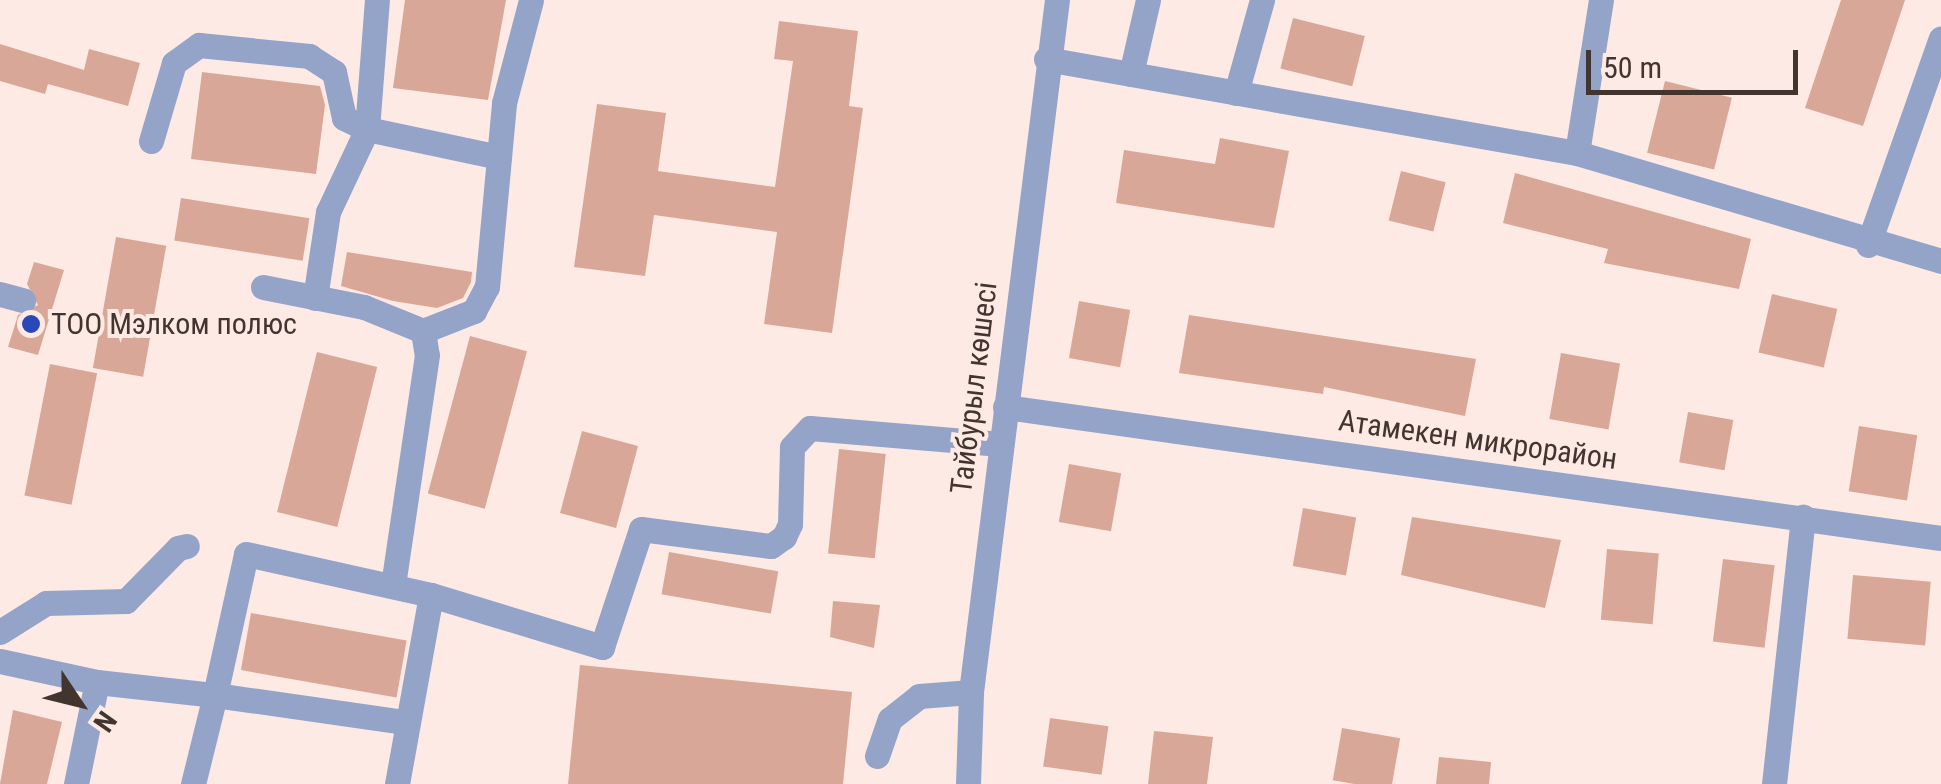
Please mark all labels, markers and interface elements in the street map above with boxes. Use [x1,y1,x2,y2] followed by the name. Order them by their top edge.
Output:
[1591,30,1804,92] scale bar
[1603,50,1662,85] text: 50 m
[943,280,1005,496] street label: Тайбурыл көшесі
[51,306,297,342] place label: ТОО Мэлком полюс
[20,313,42,335] marker: ТОО Мэлком полюс
[1336,403,1620,477] street label: Атамекен микрорайон
[30,654,130,754] north arrow
[87,705,123,738] text: N

